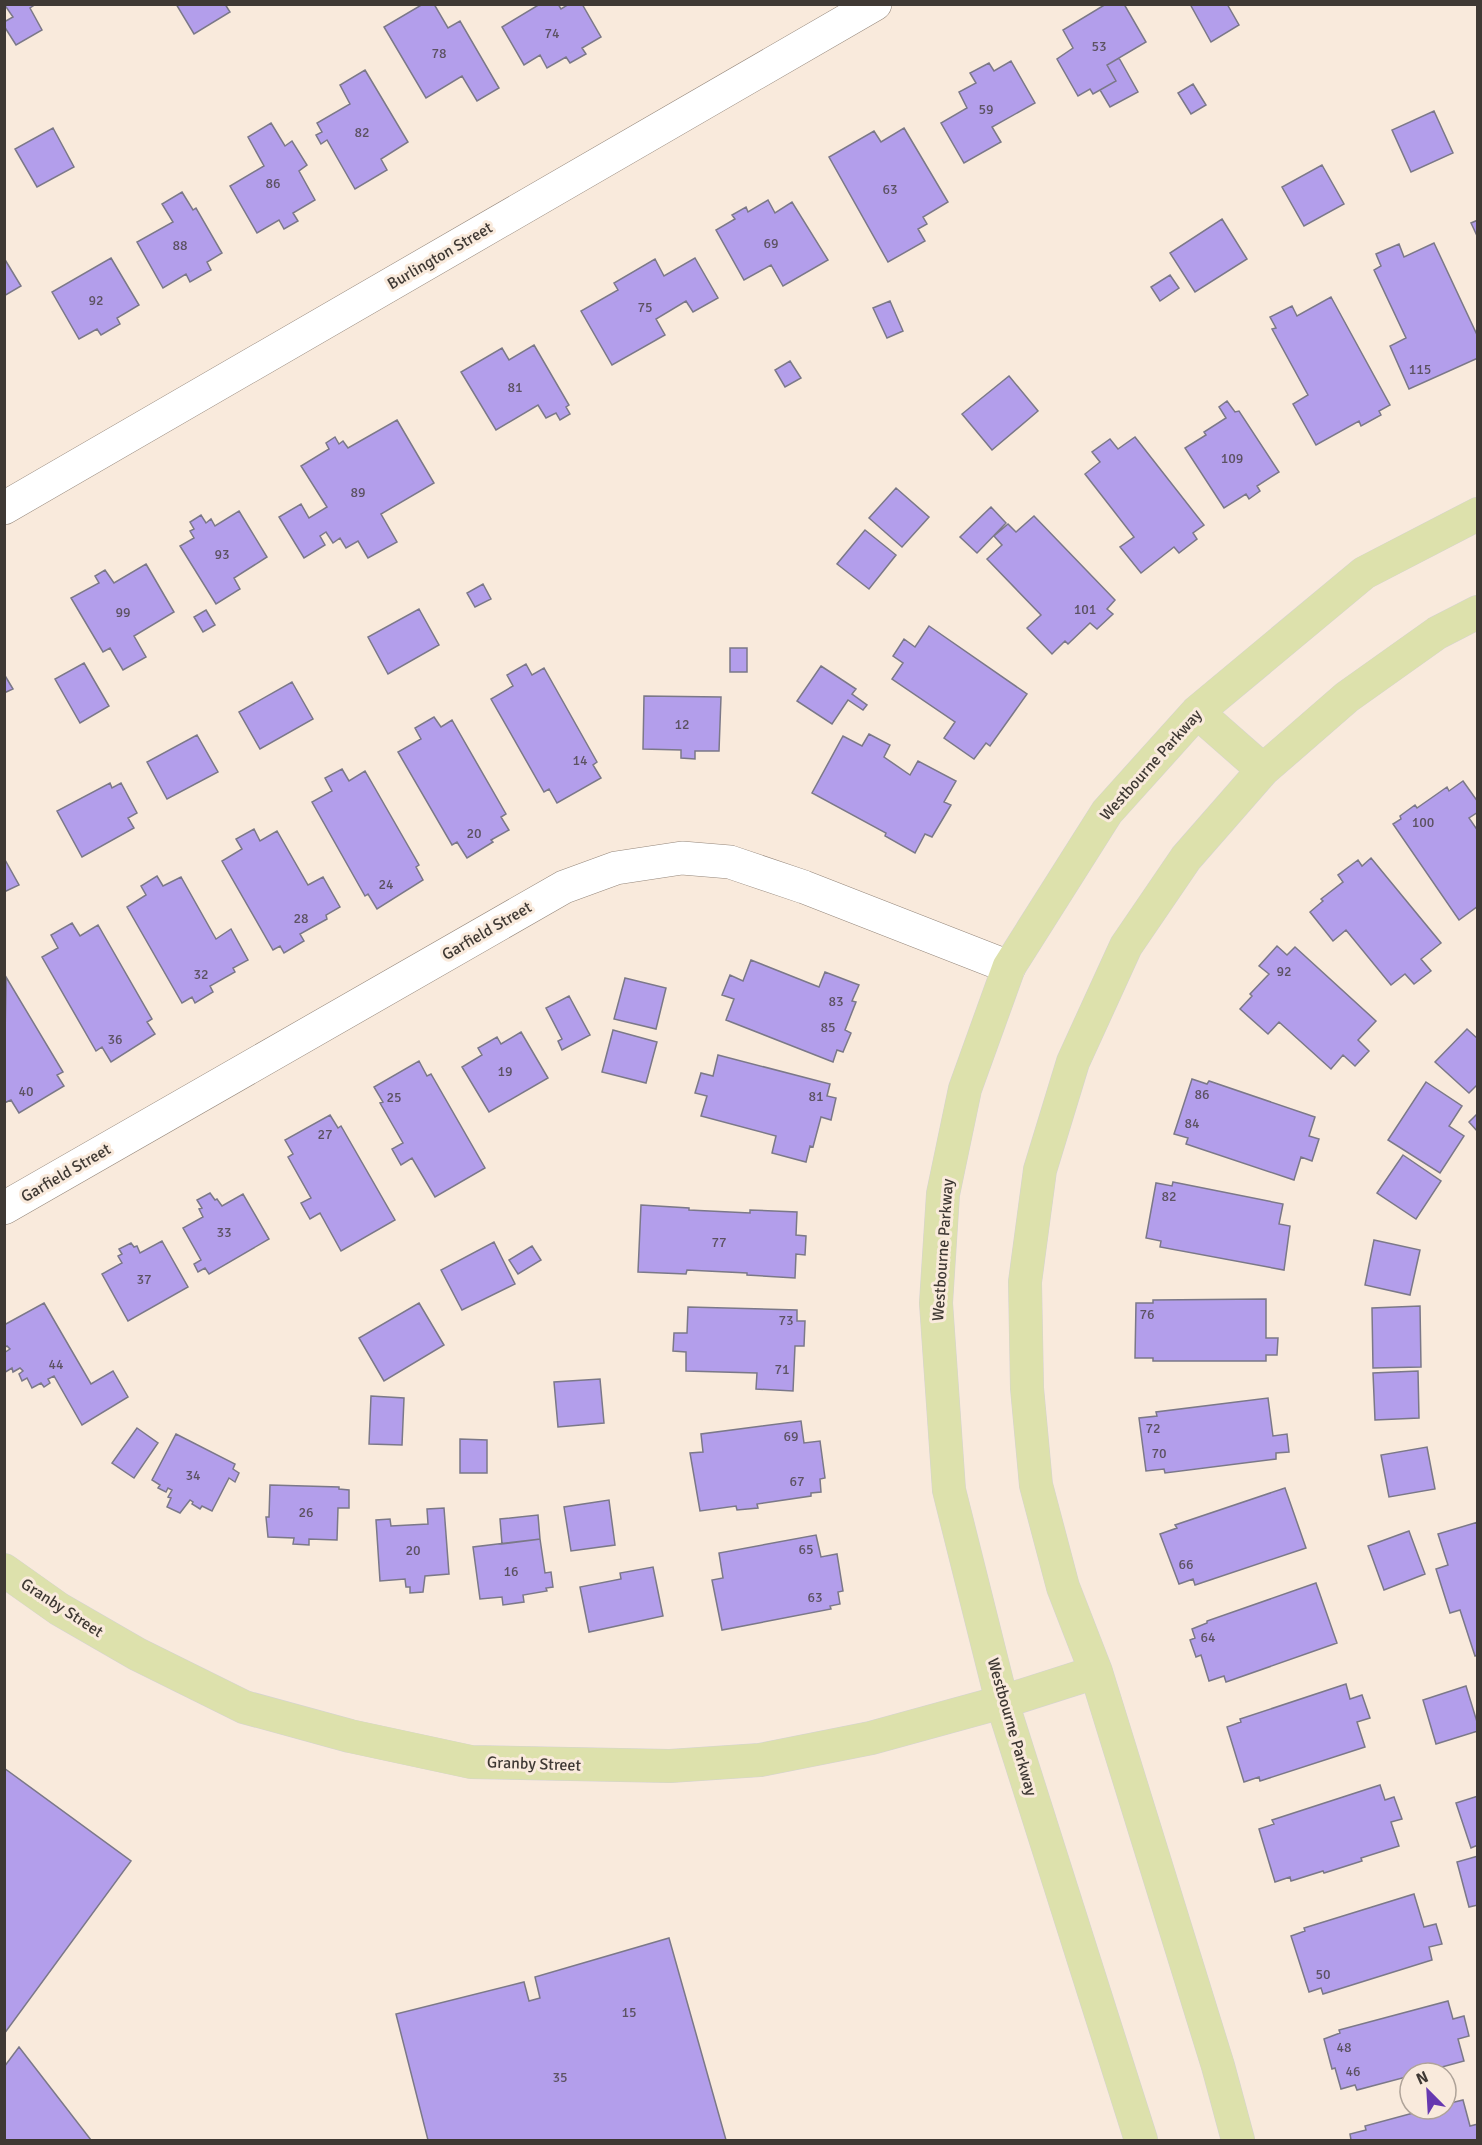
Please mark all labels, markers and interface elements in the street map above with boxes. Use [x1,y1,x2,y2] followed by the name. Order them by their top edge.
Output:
[544,25,560,42] house number: 74
[1091,38,1107,55] house number: 53
[431,45,447,62] house number: 78
[978,101,994,118] house number: 59
[354,124,370,141] house number: 82
[265,175,281,192] house number: 86
[882,181,898,198] house number: 63
[384,218,497,294] street label: Burlington Street
[763,235,779,252] house number: 69
[172,237,188,254] house number: 88
[88,292,104,309] house number: 92
[637,299,653,316] house number: 75
[1409,361,1431,378] house number: 115
[507,379,523,396] house number: 81
[1221,450,1243,467] house number: 109
[350,484,366,501] house number: 89
[214,546,230,563] house number: 93
[1074,601,1096,618] house number: 101
[115,604,131,621] house number: 99
[1096,705,1207,825] street label: Westbourne Parkway
[674,716,690,733] house number: 12
[572,752,588,769] house number: 14
[1412,814,1434,831] house number: 100
[466,825,482,842] house number: 20
[378,876,394,893] house number: 24
[439,897,536,965] street label: Garfield Street
[293,910,309,927] house number: 28
[1276,963,1292,980] house number: 92
[193,966,209,983] house number: 32
[828,993,844,1010] house number: 83
[820,1019,836,1036] house number: 85
[107,1031,123,1048] house number: 36
[497,1063,513,1080] house number: 19
[18,1083,34,1100] house number: 40
[1194,1086,1210,1103] house number: 86
[808,1088,824,1105] house number: 81
[386,1089,402,1106] house number: 25
[1184,1115,1200,1132] house number: 84
[317,1126,333,1143] house number: 27
[18,1139,115,1207] street label: Garfield Street
[928,1178,958,1322] street label: Westbourne Parkway
[1161,1188,1177,1205] house number: 82
[216,1224,232,1241] house number: 33
[711,1234,727,1251] house number: 77
[136,1271,152,1288] house number: 37
[1139,1306,1155,1323] house number: 76
[778,1312,794,1329] house number: 73
[48,1356,64,1373] house number: 44
[774,1361,790,1378] house number: 71
[1145,1420,1161,1437] house number: 72
[783,1428,799,1445] house number: 69
[1151,1445,1167,1462] house number: 70
[185,1467,201,1484] house number: 34
[789,1473,805,1490] house number: 67
[298,1504,314,1521] house number: 26
[798,1541,814,1558] house number: 65
[405,1542,421,1559] house number: 20
[1178,1556,1194,1573] house number: 66
[503,1563,519,1580] house number: 16
[17,1574,107,1642] street label: Granby Street
[807,1589,823,1606] house number: 63
[1200,1629,1216,1646] house number: 64
[983,1656,1041,1799] street label: Westbourne Parkway
[487,1752,582,1776] street label: Granby Street
[1315,1966,1331,1983] house number: 50
[621,2004,637,2021] house number: 15
[1336,2039,1352,2056] house number: 48
[1398,2061,1458,2121] north arrow
[1345,2063,1361,2080] house number: 46
[1413,2067,1431,2090] text: N
[552,2069,568,2086] house number: 35

